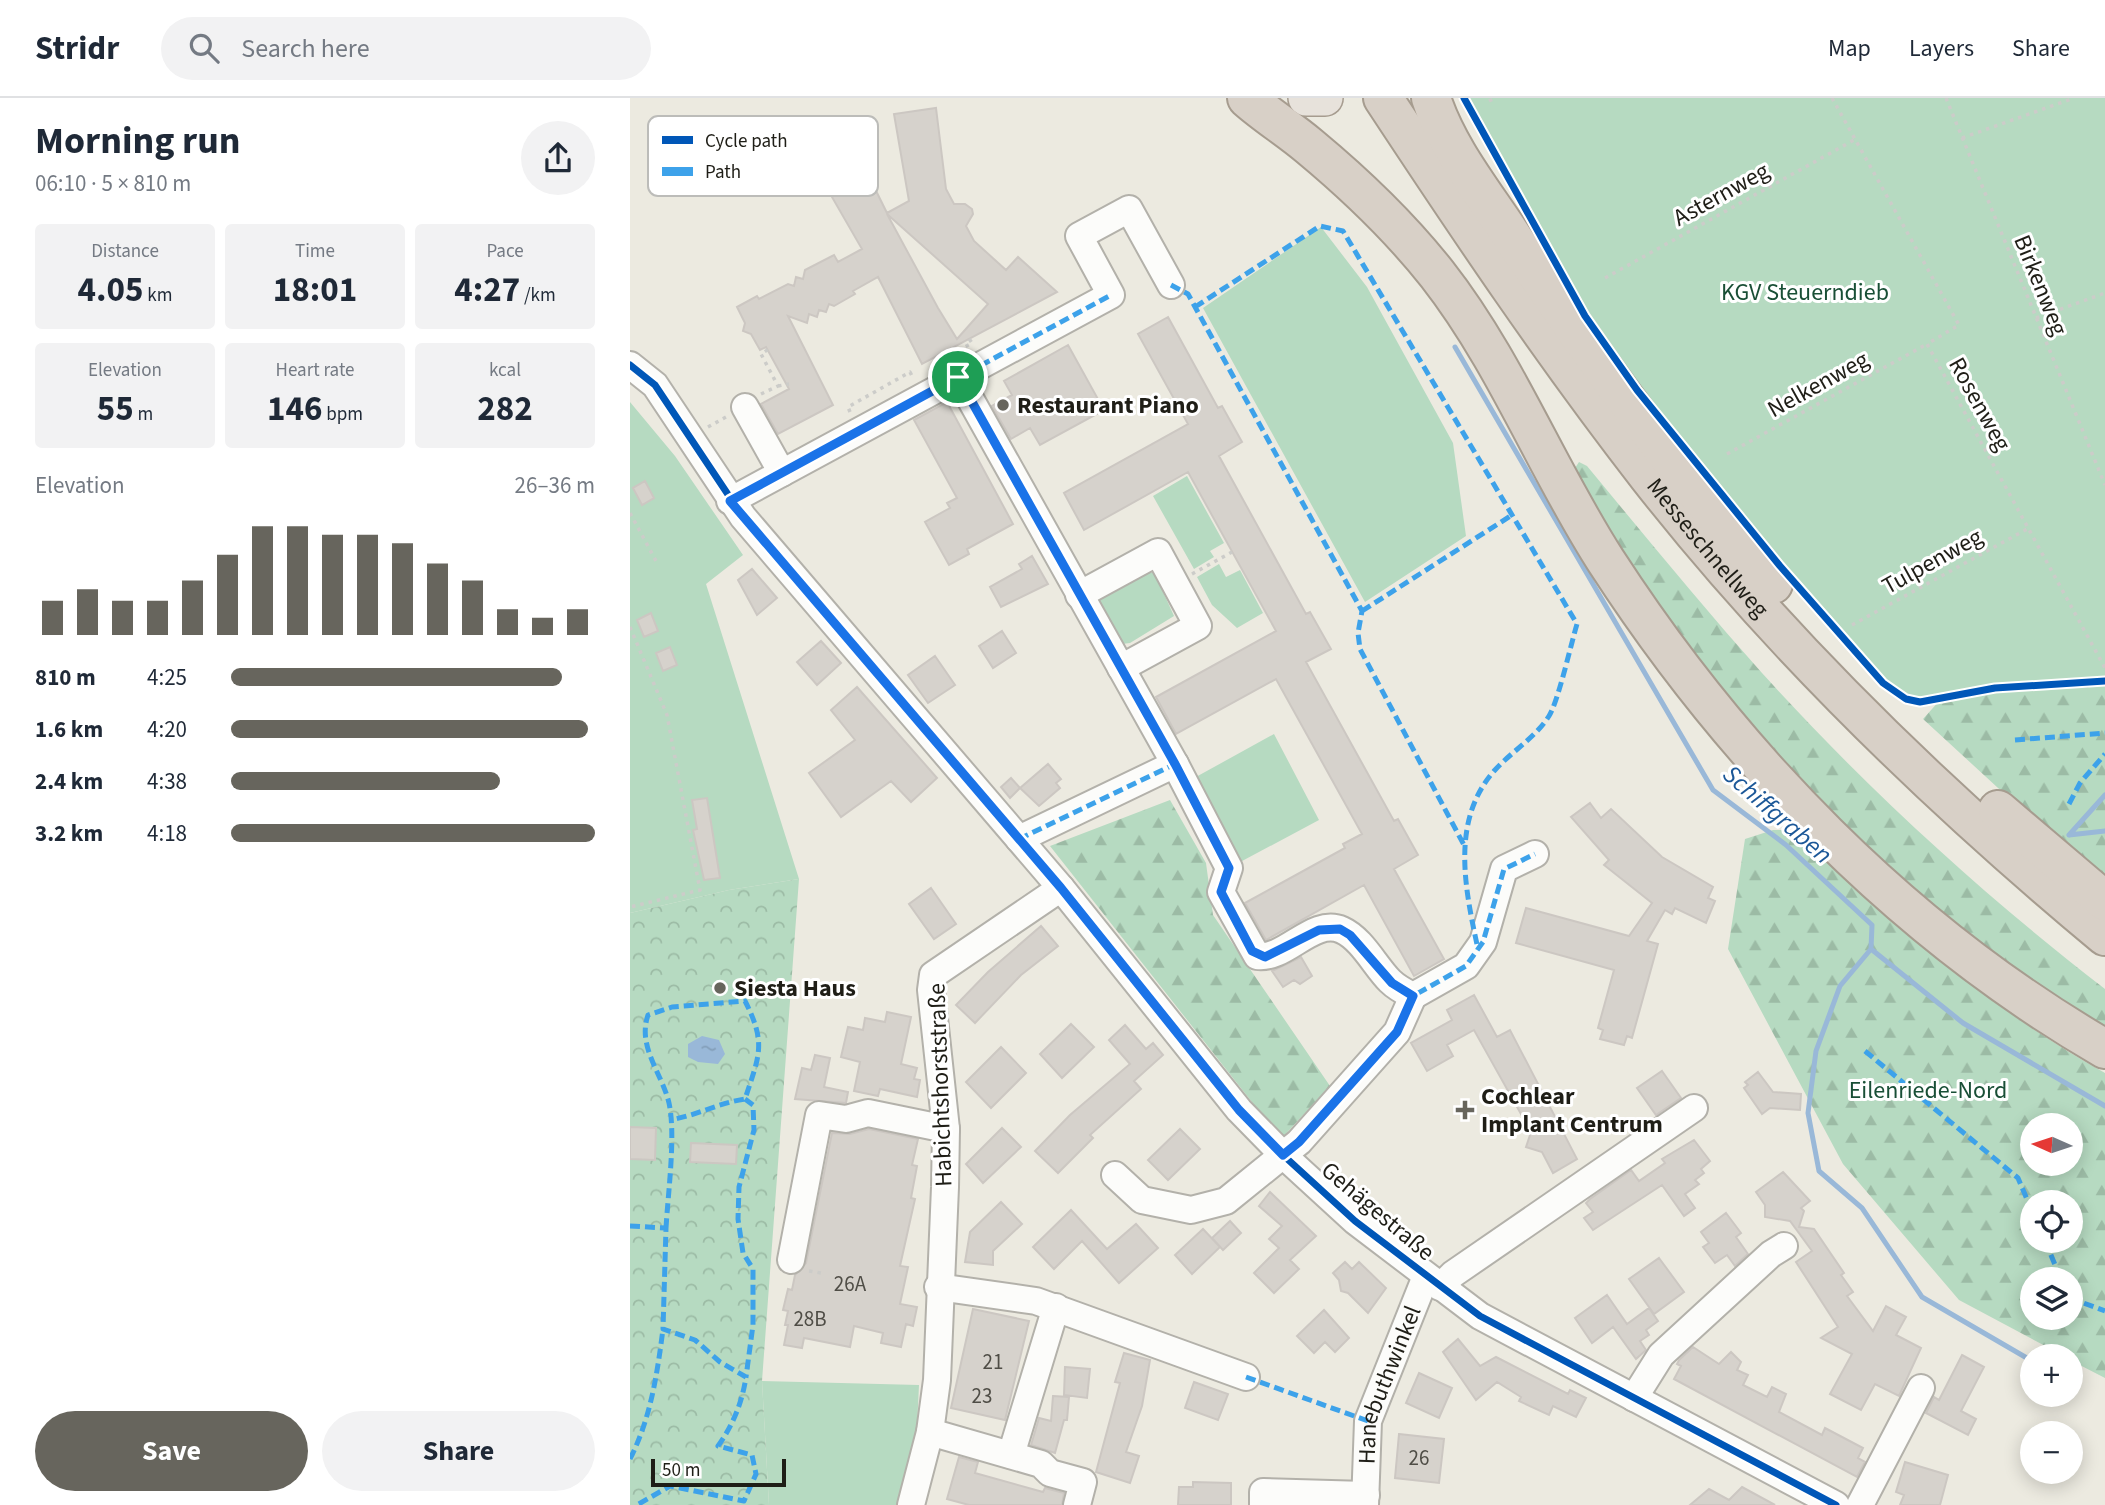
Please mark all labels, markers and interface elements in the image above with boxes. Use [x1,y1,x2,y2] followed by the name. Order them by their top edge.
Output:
[161,17,651,80] search box
[35,25,119,72] text: Stridr
[185,29,223,67] icon: search
[241,30,370,67] text: Search here
[1828,31,1871,66] text: Map
[1909,31,1974,66] text: Layers
[2012,31,2070,66] text: Share
[35,114,240,168] text: Morning run
[648,116,878,196] legend
[521,121,595,195] button: share
[705,128,787,155] text: Cycle path
[1667,154,1776,235] street label: Asternweg
[705,159,741,186] text: Path
[35,167,191,200] text: 06:10 · 5 × 810 m
[2005,230,2077,341] street label: Birkenweg
[91,238,159,265] text: Distance
[295,238,335,265] text: Time
[486,238,524,265] text: Pace
[78,265,143,315] text: 4.05
[273,265,357,315] text: 18:01
[454,265,520,315] text: 4:27
[1721,275,1889,310] park label: KGV Steuerndieb
[143,282,172,309] text: km
[520,282,556,309] text: /km
[1761,342,1875,427] street label: Nelkenweg
[928,347,988,407] pin
[1939,351,2020,458] street label: Rosenweg
[88,357,162,384] text: Elevation
[276,357,355,384] text: Heart rate
[489,357,521,384] text: kcal
[939,358,977,396] icon: arrive
[97,384,134,434] text: 55
[267,384,322,434] text: 146
[477,384,533,434] text: 282
[1017,388,1199,423] place label: Restaurant Piano
[995,397,1011,413] marker: Restaurant Piano
[134,401,153,428] text: m
[322,401,363,428] text: bpm
[35,469,125,502] text: Elevation
[515,469,595,502] text: 26–36 m
[1638,470,1777,626] street label: Messeschnellweg
[1876,519,1989,603] street label: Tulpenweg
[35,661,96,694] text: 810 m
[147,661,187,694] text: 4:25
[35,713,103,746] text: 1.6 km
[147,713,187,746] text: 4:20
[1715,756,1841,873] water label: Schiffgraben
[35,765,103,798] text: 2.4 km
[147,765,187,798] text: 4:38
[35,817,103,850] text: 3.2 km
[147,817,187,850] text: 4:18
[734,971,856,1006] place label: Siesta Haus
[712,980,728,996] marker: Siesta Haus
[919,982,962,1187] street label: Habichtshorststraße
[1849,1073,2007,1108] park label: Eilenriede-Nord
[1481,1079,1663,1142] place label: Cochlear Implant Centrum
[1455,1100,1475,1120] marker: Cochlear Implant Centrum
[2020,1113,2082,1176] north arrow
[2020,1113,2083,1484] map controls
[1313,1153,1442,1269] street label: Gehägestraße
[2020,1190,2083,1253] button: locate
[2020,1267,2083,1330] button: layers
[834,1269,867,1299] house number: 26A
[1349,1300,1430,1465] street label: Hanebuthwinkel
[793,1304,827,1334] house number: 28B
[2020,1344,2083,1407] button: +
[983,1347,1003,1377] house number: 21
[972,1381,992,1411] house number: 23
[35,1411,308,1491] button: Save
[322,1411,595,1491] button: Share
[2020,1421,2083,1484] button: −
[1409,1443,1429,1473] house number: 26
[651,1456,786,1488] scale bar
[662,1457,700,1484] text: 50 m

